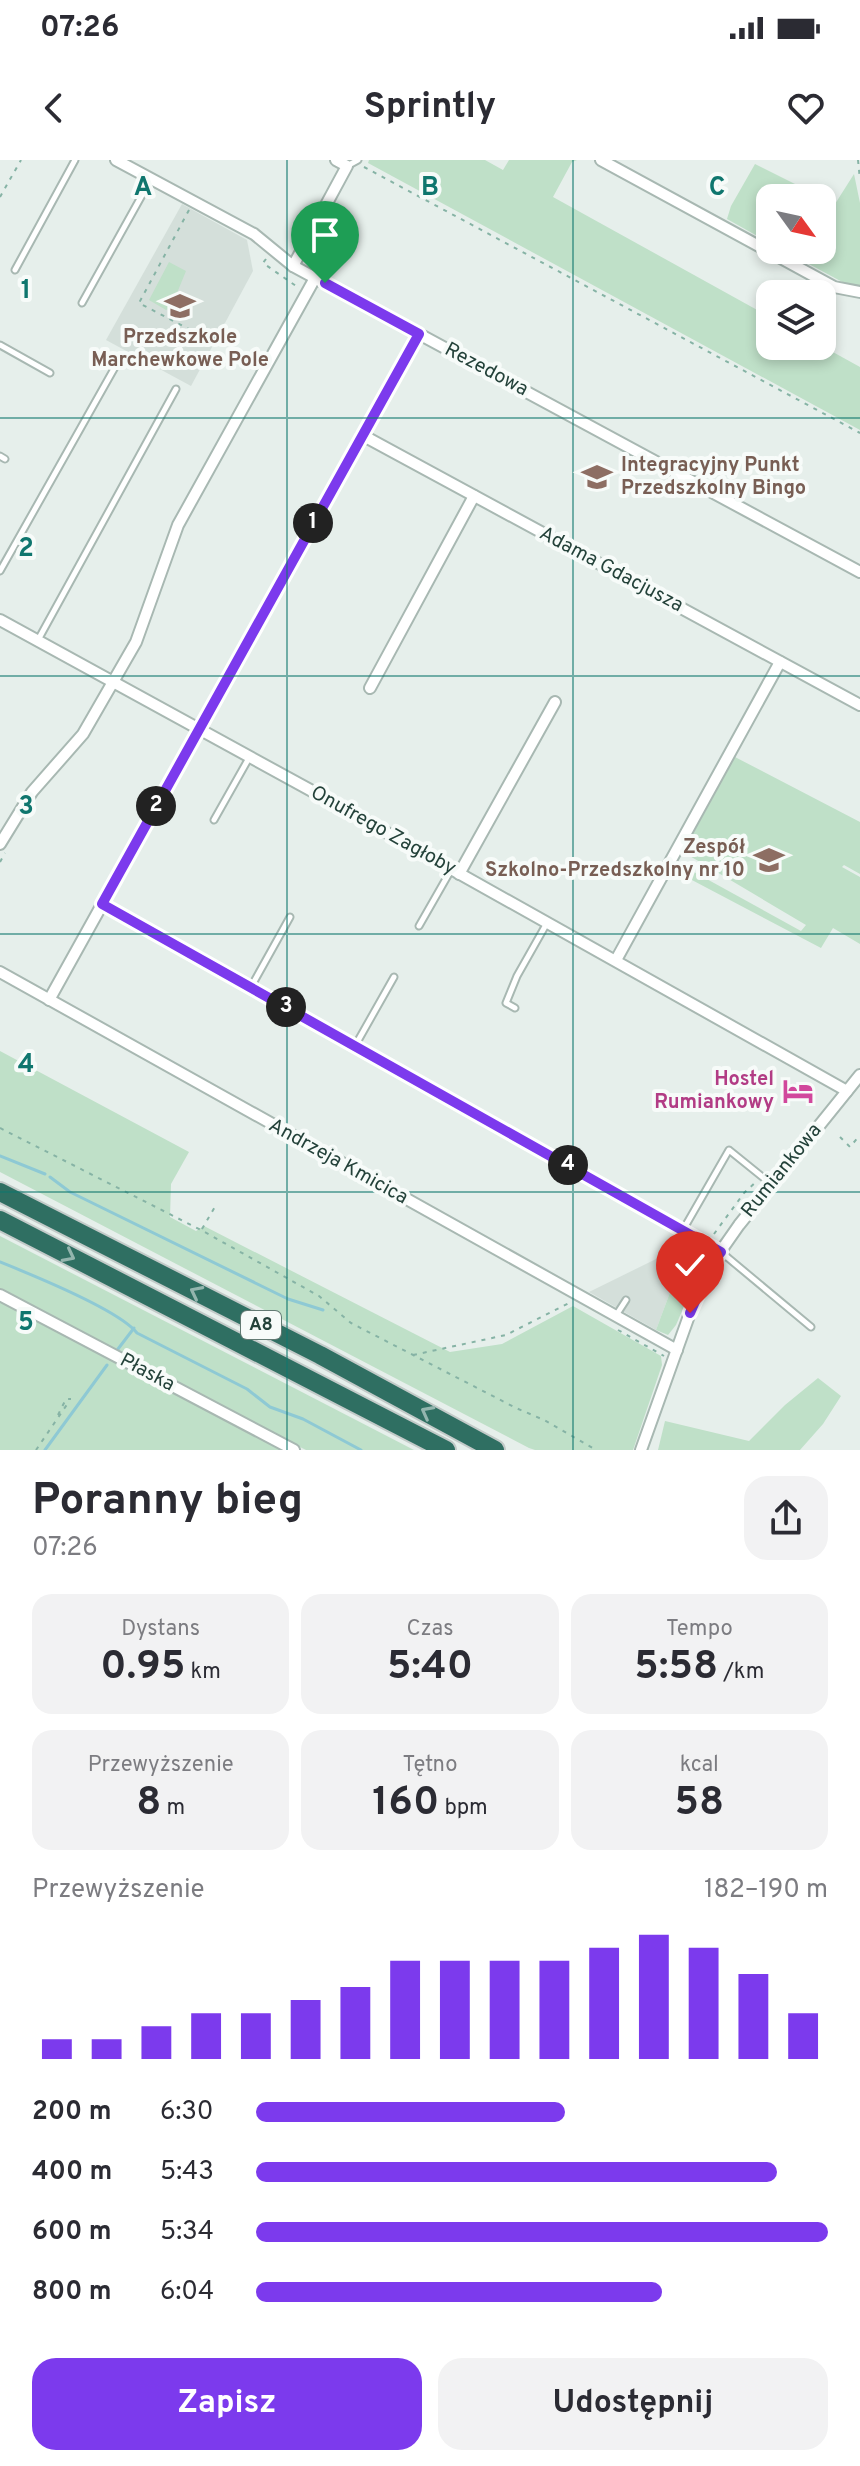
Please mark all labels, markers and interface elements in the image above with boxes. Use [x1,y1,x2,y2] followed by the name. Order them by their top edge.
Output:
[40,10,119,47] text: 07:26
[364,85,496,131] text: Sprintly
[32,86,76,130] icon: back
[784,86,828,130] icon: heart
[134,172,152,205] text: A
[421,172,439,205] text: B
[709,172,725,205] text: C
[756,184,836,264] north arrow
[756,184,836,360] map controls
[291,201,359,283] pin
[303,213,347,257] icon: arrive
[21,275,31,308] text: 1
[756,280,836,360] button: layers
[163,289,197,323] school or university icon: Przedszkole Marchewkowe Pole
[91,325,269,374] place label: Przedszkole Marchewkowe Pole
[440,337,532,403] street label: Rezedowa
[621,453,806,502] place label: Integracyjny Punkt Przedszkolny Bingo
[580,460,614,494] school or university icon: Integracyjny Punkt Przedszkolny Bingo
[293,503,333,543] pin: 1
[309,509,317,536] text: 1
[534,521,688,619] street label: Adama Gdacjusza
[18,533,34,566] text: 2
[306,780,460,882] street label: Onufrego Zagłoby
[136,786,176,826] pin: 2
[18,791,34,824] text: 3
[149,792,163,819] text: 2
[485,835,745,884] place label: Zespół Szkolno-Przedszkolny nr 10
[752,843,786,877] school or university icon: Zespół Szkolno-Przedszkolny nr 10
[266,987,306,1027] pin: 3
[279,993,293,1020] text: 3
[18,1049,34,1082] text: 4
[654,1067,774,1116] place label: Hostel Rumiankowy
[781,1074,815,1108] hotel icon: Hostel Rumiankowy
[264,1113,412,1211] street label: Andrzeja Kmicica
[736,1118,828,1224] street label: Rumiankowa
[548,1145,588,1185] pin: 4
[561,1151,575,1178] text: 4
[656,1231,724,1313] pin
[668,1243,712,1287] icon: check
[61,1246,76,1261] one-way arrow
[190,1287,205,1302] one-way arrow
[18,1307,34,1340] text: 5
[241,1311,281,1339] road number: A8
[115,1348,179,1398] street label: Płaska
[421,1406,436,1421] one-way arrow
[32,1474,303,1530] text: Poranny bieg
[744,1476,828,1560] button: share
[32,1532,98,1565] text: 07:26
[121,1616,200,1643] text: Dystans
[406,1616,454,1643] text: Czas
[666,1616,733,1643] text: Tempo
[100,1643,185,1693] text: 0.95
[387,1643,473,1693] text: 5:40
[634,1643,718,1693] text: 5:58
[185,1659,221,1686] text: km
[718,1659,764,1686] text: /km
[88,1752,234,1779] text: Przewyższenie
[403,1752,457,1779] text: Tętno
[680,1752,719,1779] text: kcal
[136,1779,161,1829] text: 8
[372,1779,439,1829] text: 160
[675,1779,724,1829] text: 58
[161,1795,185,1822] text: m
[439,1795,488,1822] text: bpm
[32,1874,205,1907] text: Przewyższenie
[704,1874,828,1907] text: 182–190 m
[32,2096,111,2129] text: 200 m
[160,2096,213,2129] text: 6:30
[32,2156,112,2189] text: 400 m
[160,2156,214,2189] text: 5:43
[32,2216,112,2249] text: 600 m
[160,2216,214,2249] text: 5:34
[32,2276,112,2309] text: 800 m
[160,2276,214,2309] text: 6:04
[32,2358,422,2450] button: Zapisz
[438,2358,828,2450] button: Udostępnij

